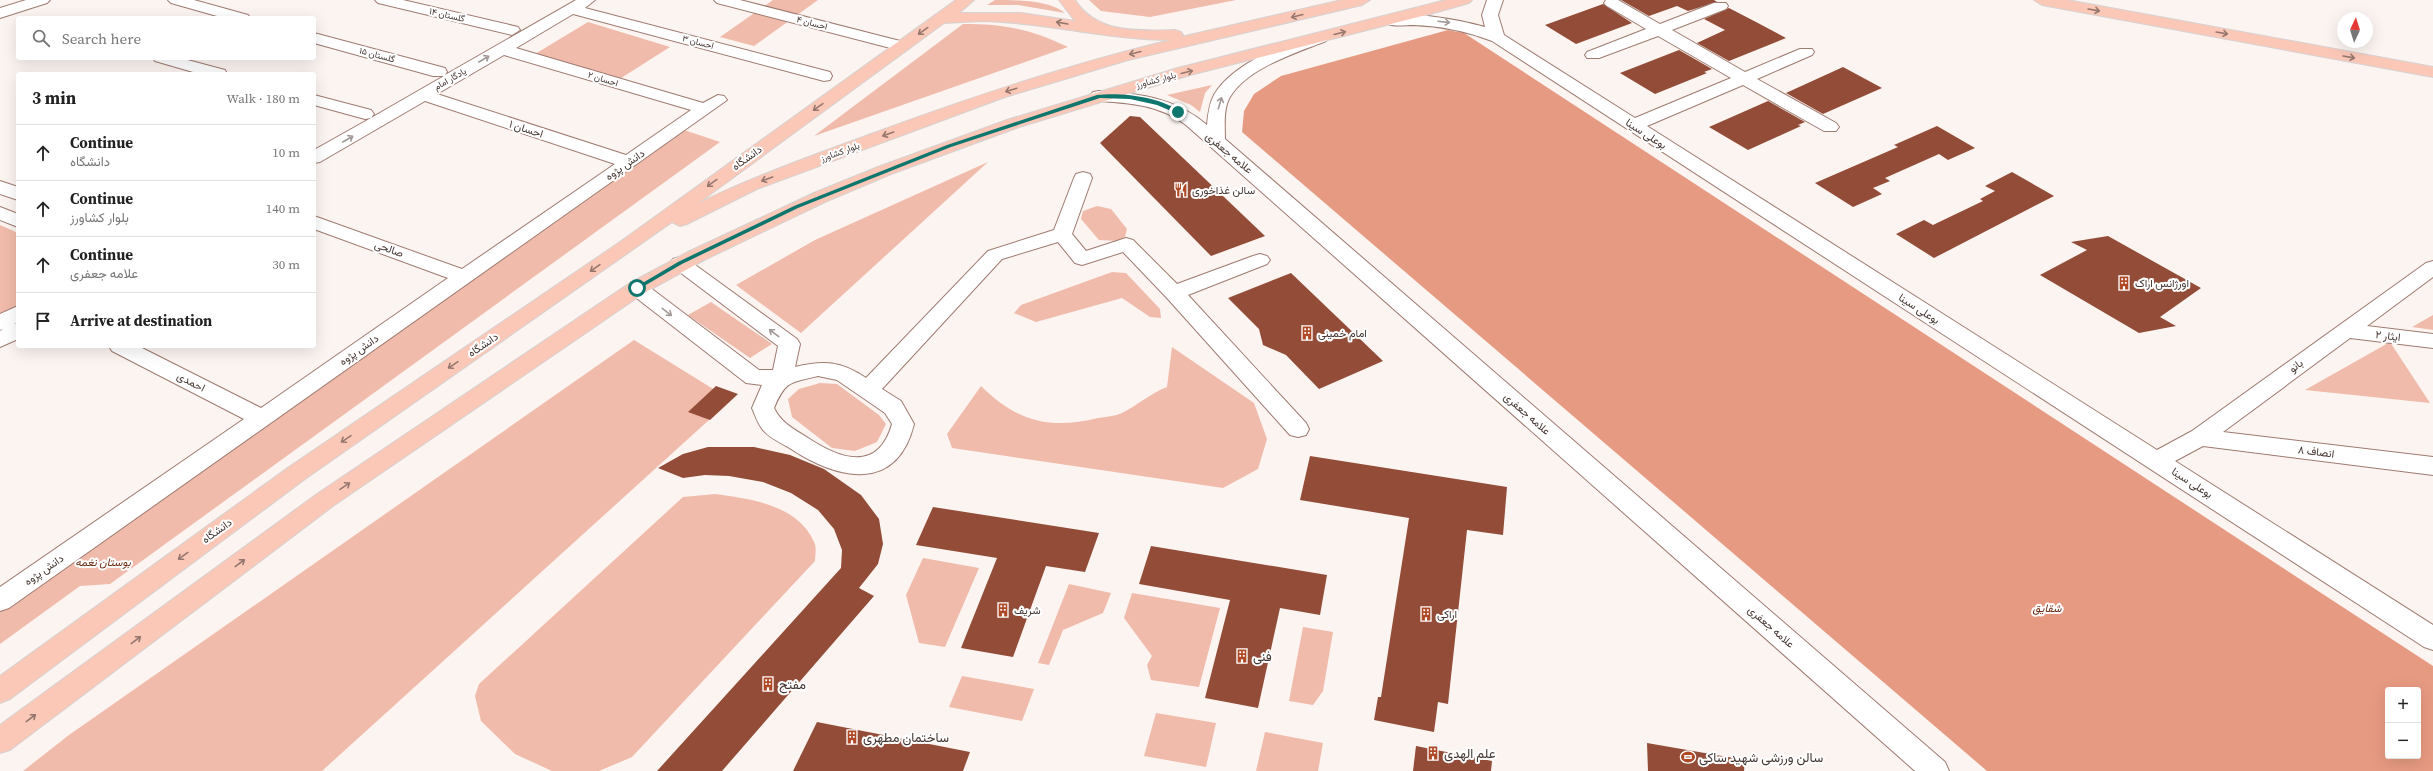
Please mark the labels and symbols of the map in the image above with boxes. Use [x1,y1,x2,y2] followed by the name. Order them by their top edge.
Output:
[428,5,466,25] street label: گلستان ۱۴
[2087,6,2100,14] one-way arrow
[2337,12,2373,48] north arrow
[795,13,829,33] street label: احسان ۴
[1291,13,1304,21] one-way arrow
[1437,18,1450,26] one-way arrow
[1056,19,1069,27] one-way arrow
[918,27,929,35] one-way arrow
[1334,28,1347,36] one-way arrow
[2215,30,2228,38] one-way arrow
[681,32,715,52] street label: احسان ۳
[358,44,396,66] street label: گلستان ۱۵
[1129,50,1142,57] one-way arrow
[2343,53,2356,61] one-way arrow
[478,55,490,63] one-way arrow
[432,65,469,93] street label: یادگار امام
[1181,67,1194,75] one-way arrow
[586,69,620,89] street label: احسان ۲
[1134,69,1178,91] street label: بلوار کشاورز
[1004,87,1017,94] one-way arrow
[1217,97,1224,110] one-way arrow
[813,103,824,111] one-way arrow
[1169,103,1187,121] route end
[1622,115,1670,153] street label: بوعلی سینا
[507,116,545,142] street label: احسان ۱
[1202,129,1256,177] street label: علامه جعفری
[883,131,895,139] one-way arrow
[342,134,354,142] one-way arrow
[818,139,862,165] street label: بلوار کشاورز
[729,142,765,174] street label: دانشگاه
[602,146,648,184] street label: دانش پژوه
[761,176,773,184] one-way arrow
[707,179,718,188] one-way arrow
[1173,182,1189,198] restaurant icon: سالن غذاخوری
[1192,183,1255,198] place label: سالن غذاخوری
[372,237,406,261] street label: صالحی
[589,264,600,272] one-way arrow
[2116,275,2132,291] building icon: اورژانس اراک
[2135,276,2189,291] place label: اورژانس اراک
[628,279,646,297] route start
[1895,290,1943,328] street label: بوعلی سینا
[662,307,673,316] one-way arrow
[1299,325,1315,341] building icon: امام خمینی
[1318,326,1367,341] place label: امام خمینی
[2375,327,2401,345] street label: ایثار ۲
[768,328,779,337] one-way arrow
[465,329,501,361] street label: دانشگاه
[336,331,382,369] street label: دانش پژوه
[2286,356,2306,376] street label: بانو
[448,361,459,369] one-way arrow
[174,369,208,395] street label: احمدی
[1500,389,1554,439] street label: علامه جعفری
[340,435,351,443] one-way arrow
[2297,442,2335,462] street label: انصاف ۸
[2168,464,2216,502] street label: بوعلی سینا
[339,482,350,490] one-way arrow
[199,515,235,547] street label: دانشگاه
[21,551,67,589] street label: دانش پژوه
[178,552,189,560] one-way arrow
[75,555,131,570] park label: بوستان نغمه
[234,558,245,567] one-way arrow
[2033,601,2062,616] park label: شقایق
[995,602,1011,618] building icon: شریف
[1744,602,1798,652] street label: علامه جعفری
[1014,603,1041,618] place label: شریف
[1418,606,1434,622] building icon: اراکی
[1437,607,1457,622] place label: اراکی
[130,636,141,644] one-way arrow
[1234,648,1250,664] building icon: فنی
[1253,648,1272,665] place label: فنی
[760,676,776,692] building icon: مفتح
[779,676,806,694] place label: مفتح
[26,714,37,722] one-way arrow
[844,729,860,745] building icon: ساختمان مطهری
[863,729,949,746] place label: ساختمان مطهری
[1425,745,1441,761] building icon: علم الهدی
[1444,745,1496,762] place label: علم الهدی
[1680,749,1696,765] sports icon: سالن ورزشی شهید ساکی
[1699,749,1823,766] place label: سالن ورزشی شهید ساکی

